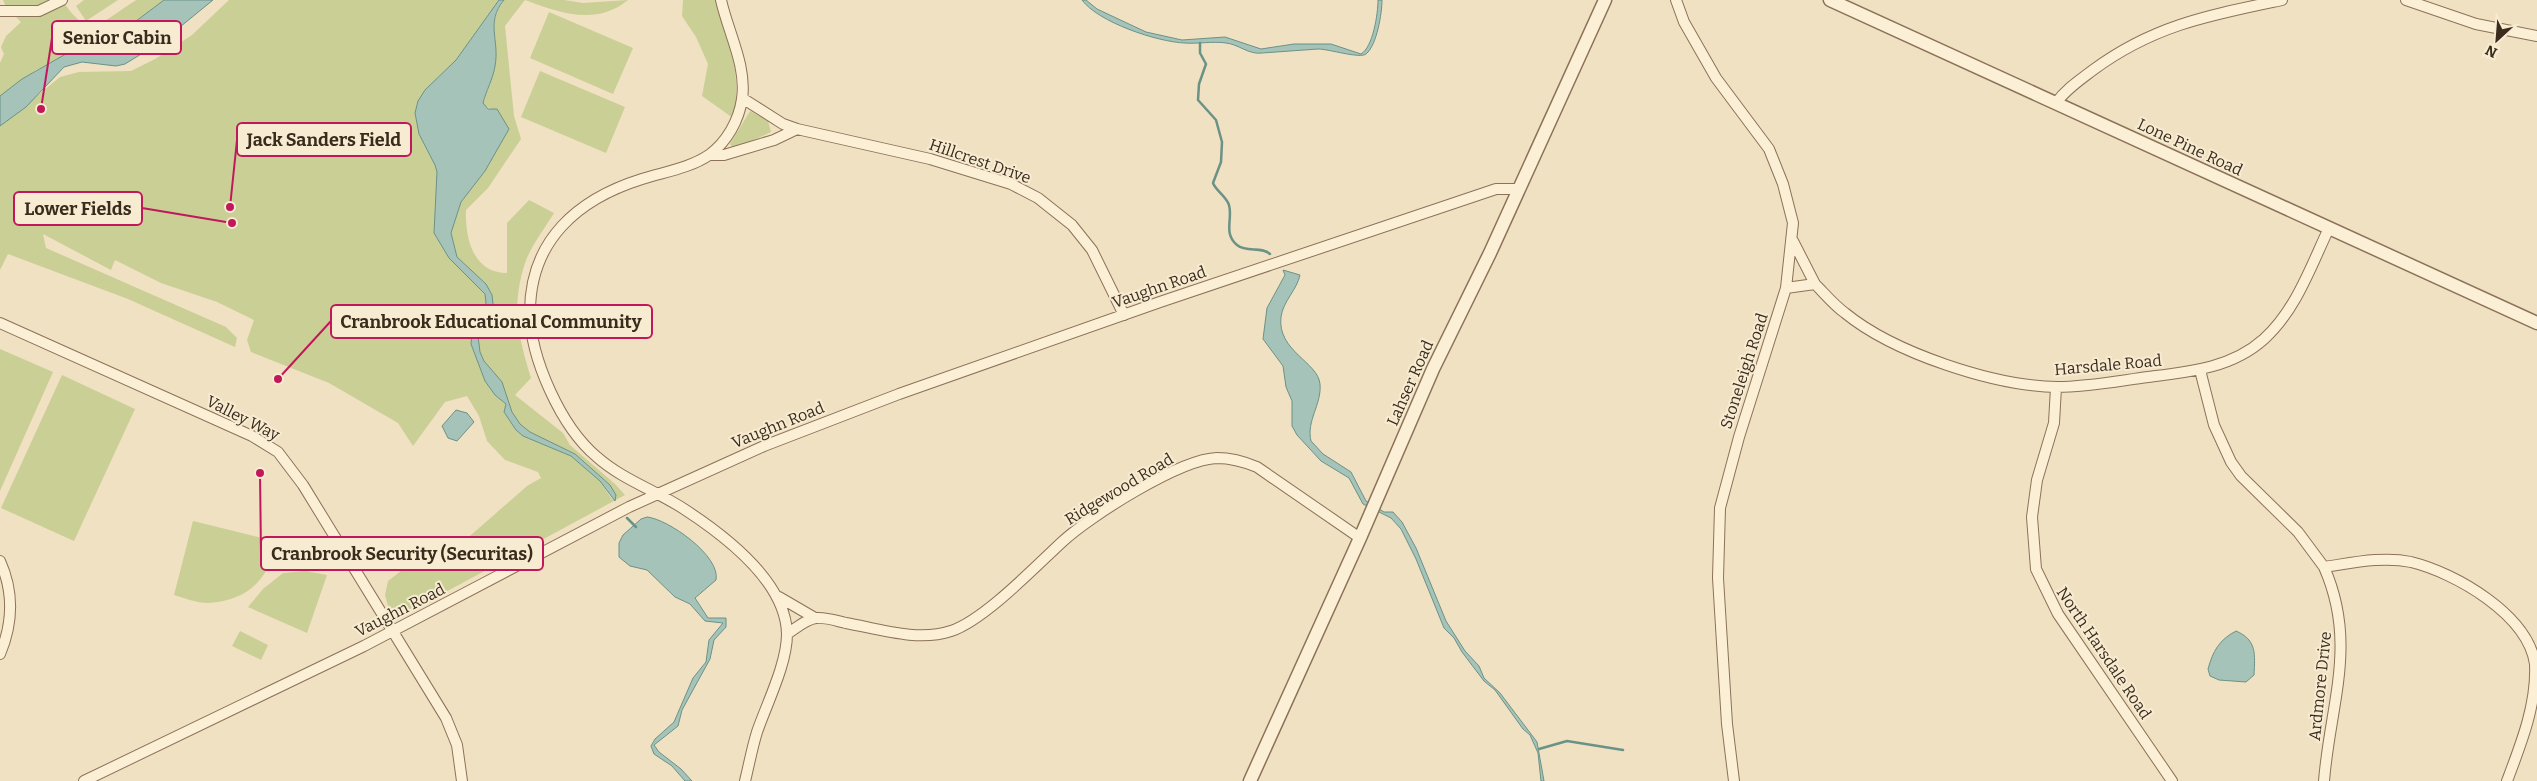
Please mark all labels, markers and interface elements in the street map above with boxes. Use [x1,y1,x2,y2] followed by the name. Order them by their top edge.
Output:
[2472,15,2522,65] north arrow
[52,21,181,54] callout: Senior Cabin
[62,27,172,49] text: Senior Cabin
[2483,41,2500,61] text: N
[2134,114,2246,180] street label: Lone Pine Road
[237,123,411,156] callout: Jack Sanders Field
[246,129,401,151] text: Jack Sanders Field
[927,135,1033,187] street label: Hillcrest Drive
[14,192,142,225] callout: Lower Fields
[24,198,132,220] text: Lower Fields
[1110,262,1209,312] street label: Vaughn Road
[331,305,652,338] callout: Cranbrook Educational Community
[1716,310,1772,431] street label: Stoneleigh Road
[340,311,643,333] text: Cranbrook Educational Community
[1383,337,1438,429] street label: Lahser Road
[2053,351,2163,379] street label: Harsdale Road
[203,391,283,445] street label: Valley Way
[729,398,827,452] street label: Vaughn Road
[1061,449,1177,529] street label: Ridgewood Road
[261,537,543,570] callout: Cranbrook Security (Securitas)
[271,543,533,565] text: Cranbrook Security (Securitas)
[352,579,448,641] street label: Vaughn Road
[2053,583,2156,723] street label: North Harsdale Road
[2305,630,2335,742] street label: Ardmore Drive

